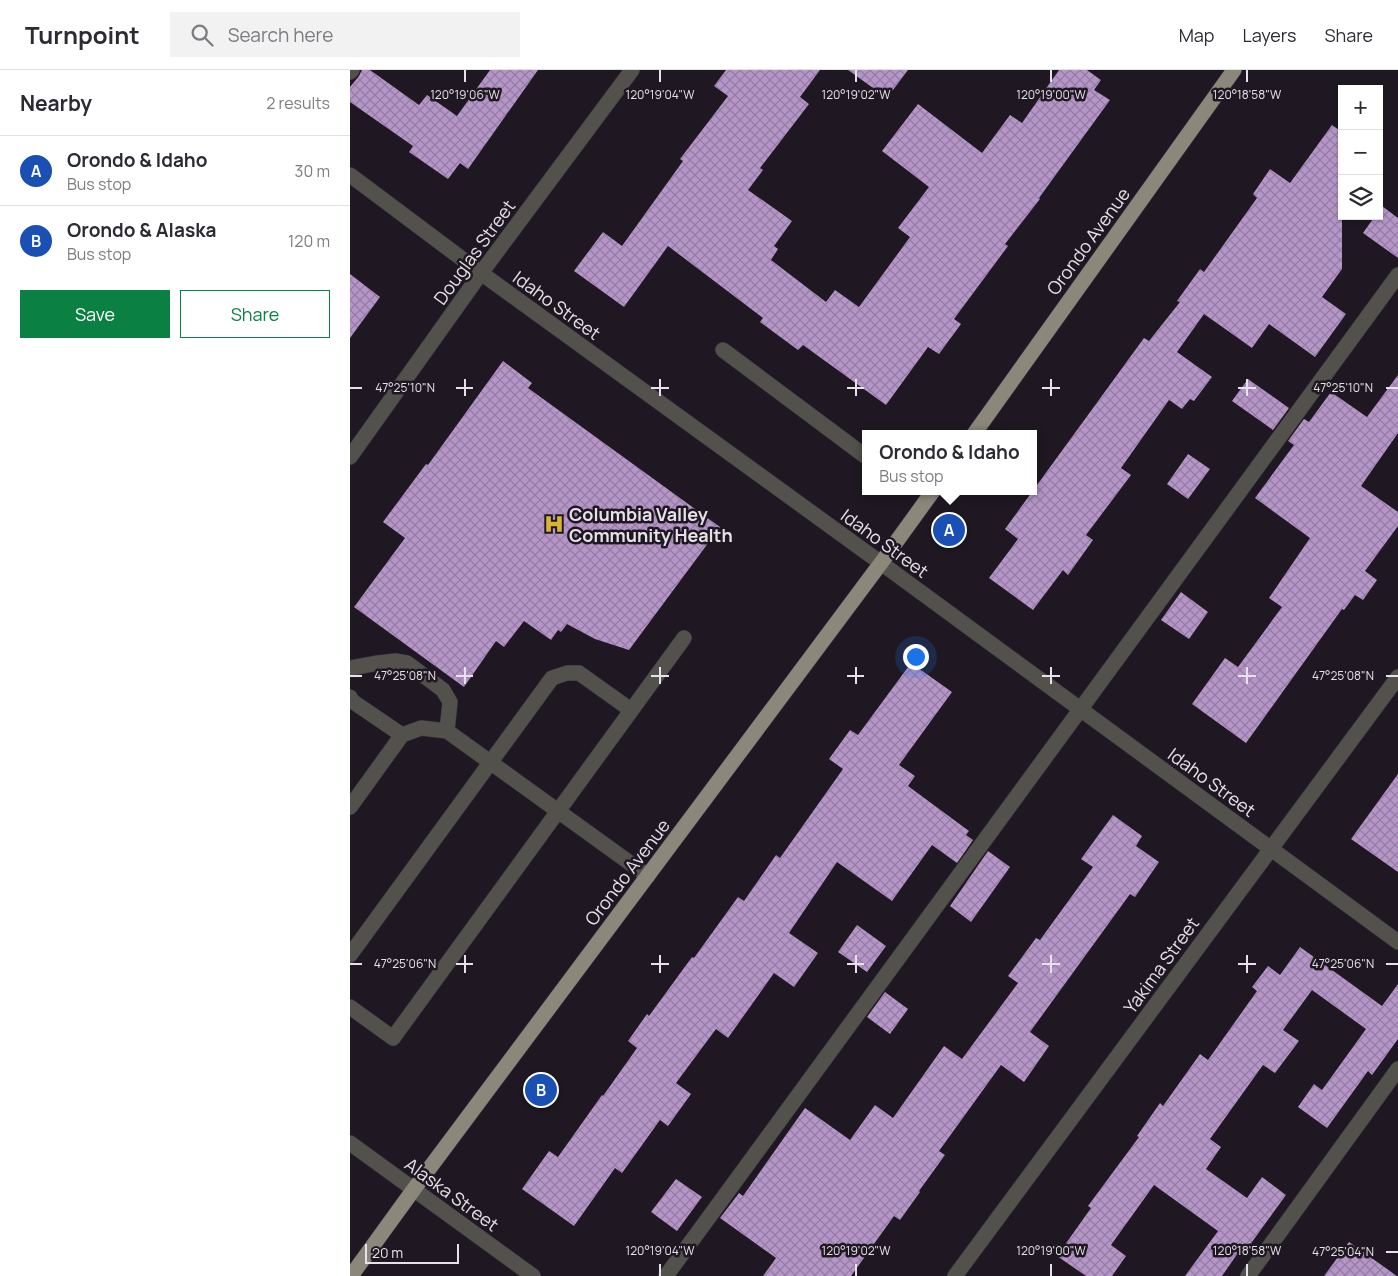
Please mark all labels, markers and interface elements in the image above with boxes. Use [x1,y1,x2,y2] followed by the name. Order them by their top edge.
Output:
[170,12,520,57] search box
[25,18,140,51] text: Turnpoint
[188,21,216,49] icon: search
[228,22,333,48] text: Search here
[1179,23,1214,47] text: Map
[1242,23,1296,47] text: Layers
[1324,23,1373,47] text: Share
[1338,85,1383,220] map controls
[1338,85,1383,130] button: +
[430,86,501,103] text: 120°19'06"W
[626,86,695,103] text: 120°19'04"W
[821,86,891,103] text: 120°19'02"W
[1016,86,1087,103] text: 120°19'00"W
[1213,86,1282,103] text: 120°18'58"W
[20,89,92,117] text: Nearby
[266,92,330,114] text: 2 results
[1338,130,1383,175] button: −
[67,147,208,173] text: Orondo & Idaho
[31,160,41,182] text: A
[295,160,330,182] text: 30 m
[67,173,131,195] text: Bus stop
[1338,175,1383,220] button: layers
[1041,183,1135,299] street label: Orondo Avenue
[428,195,520,309] street label: Douglas Street
[67,217,216,243] text: Orondo & Alaska
[31,230,41,252] text: B
[288,230,330,252] text: 120 m
[67,243,131,265] text: Bus stop
[508,265,606,345] street label: Idaho Street
[20,290,170,338] button: Save
[180,290,330,338] button: Share
[375,379,435,396] text: 47°25'10"N
[1313,379,1373,396] text: 47°25'10"N
[862,430,1037,495] popup
[879,439,1020,465] text: Orondo & Idaho
[879,465,944,487] text: Bus stop
[569,502,733,547] place label: Columbia Valley Community Health
[836,503,934,583] street label: Idaho Street
[933,511,965,549] pin: A
[543,513,565,535] hospital icon: Columbia Valley Community Health
[903,644,929,670] your location
[374,667,436,684] text: 47°25'08"N
[1312,667,1374,684] text: 47°25'08"N
[1163,742,1261,822] street label: Idaho Street
[579,814,675,930] street label: Orondo Avenue
[1118,912,1204,1018] street label: Yakima Street
[374,955,436,972] text: 47°25'06"N
[1312,955,1374,972] text: 47°25'06"N
[525,1071,557,1109] pin: B
[400,1152,504,1236] street label: Alaska Street
[365,1241,459,1264] scale bar
[626,1242,695,1259] text: 120°19'04"W
[821,1242,891,1259] text: 120°19'02"W
[1016,1242,1087,1259] text: 120°19'00"W
[1213,1242,1282,1259] text: 120°18'58"W
[372,1243,403,1262] text: 20 m
[1312,1243,1374,1260] text: 47°25'04"N

